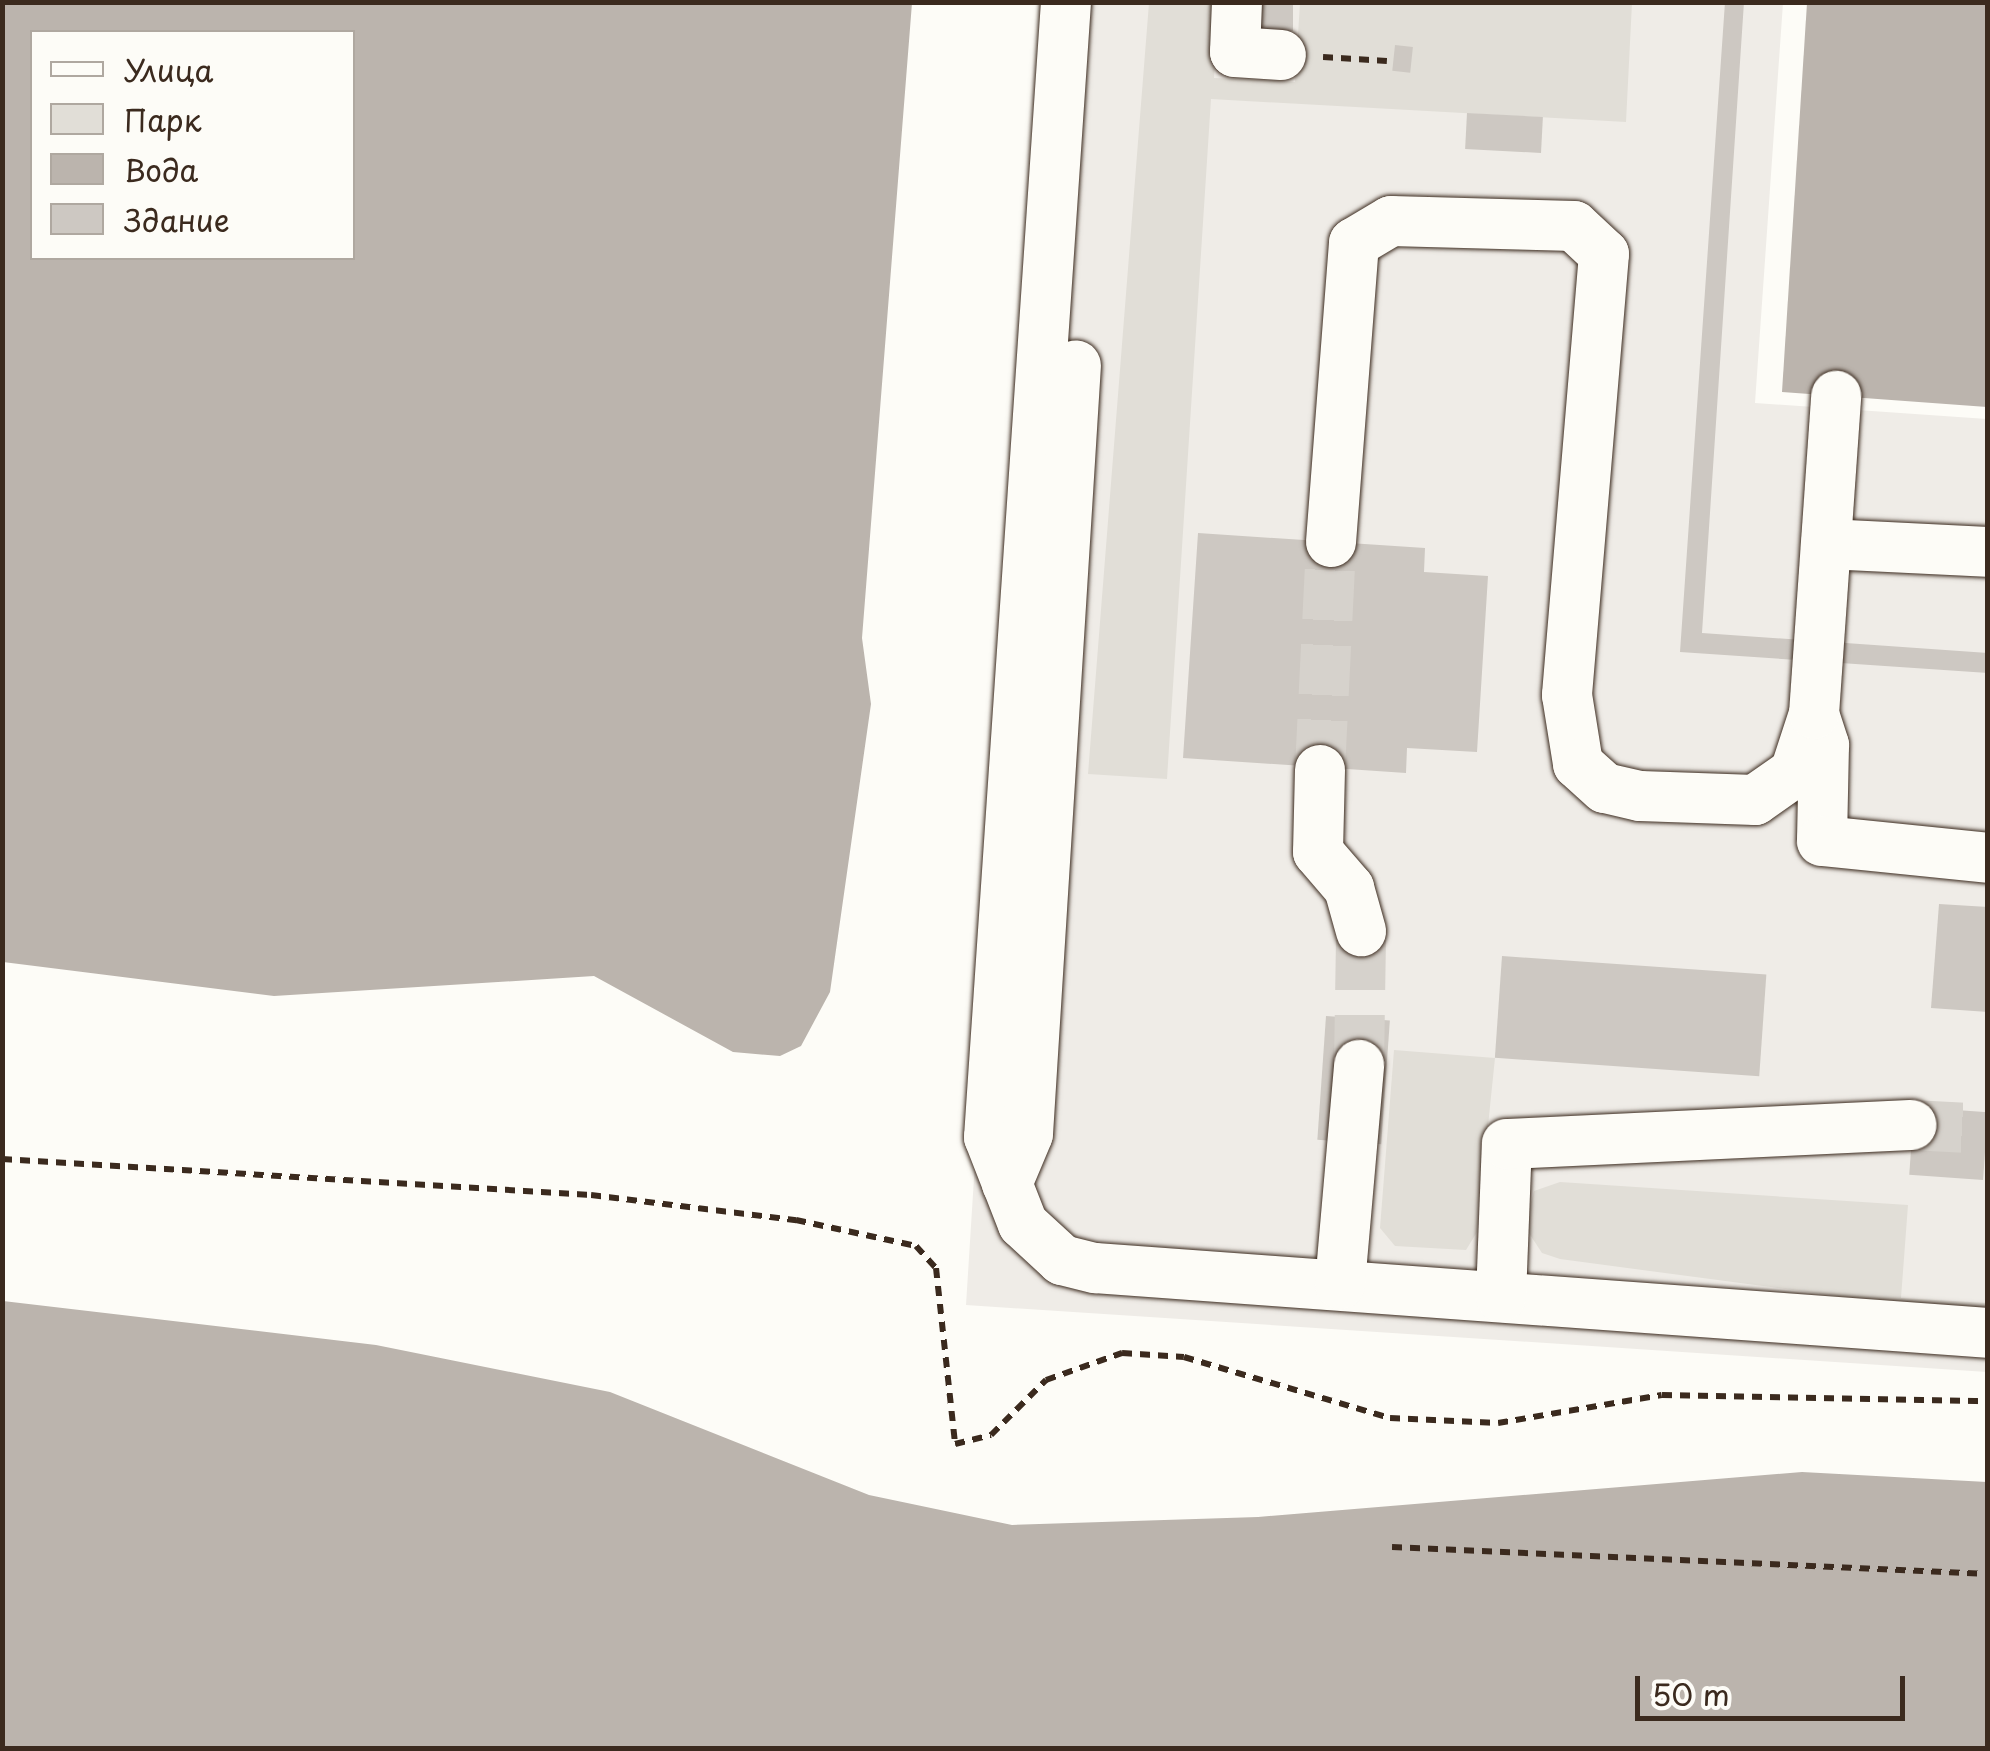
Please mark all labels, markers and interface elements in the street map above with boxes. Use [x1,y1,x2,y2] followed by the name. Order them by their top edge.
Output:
[30,30,355,260] legend
[124,47,213,92] text: Улица
[124,97,201,142] text: Парк
[124,147,198,192] text: Вода
[124,197,230,242] text: Здание
[1640,1656,1910,1718] scale bar
[1652,1671,1730,1716] text: 50 m

